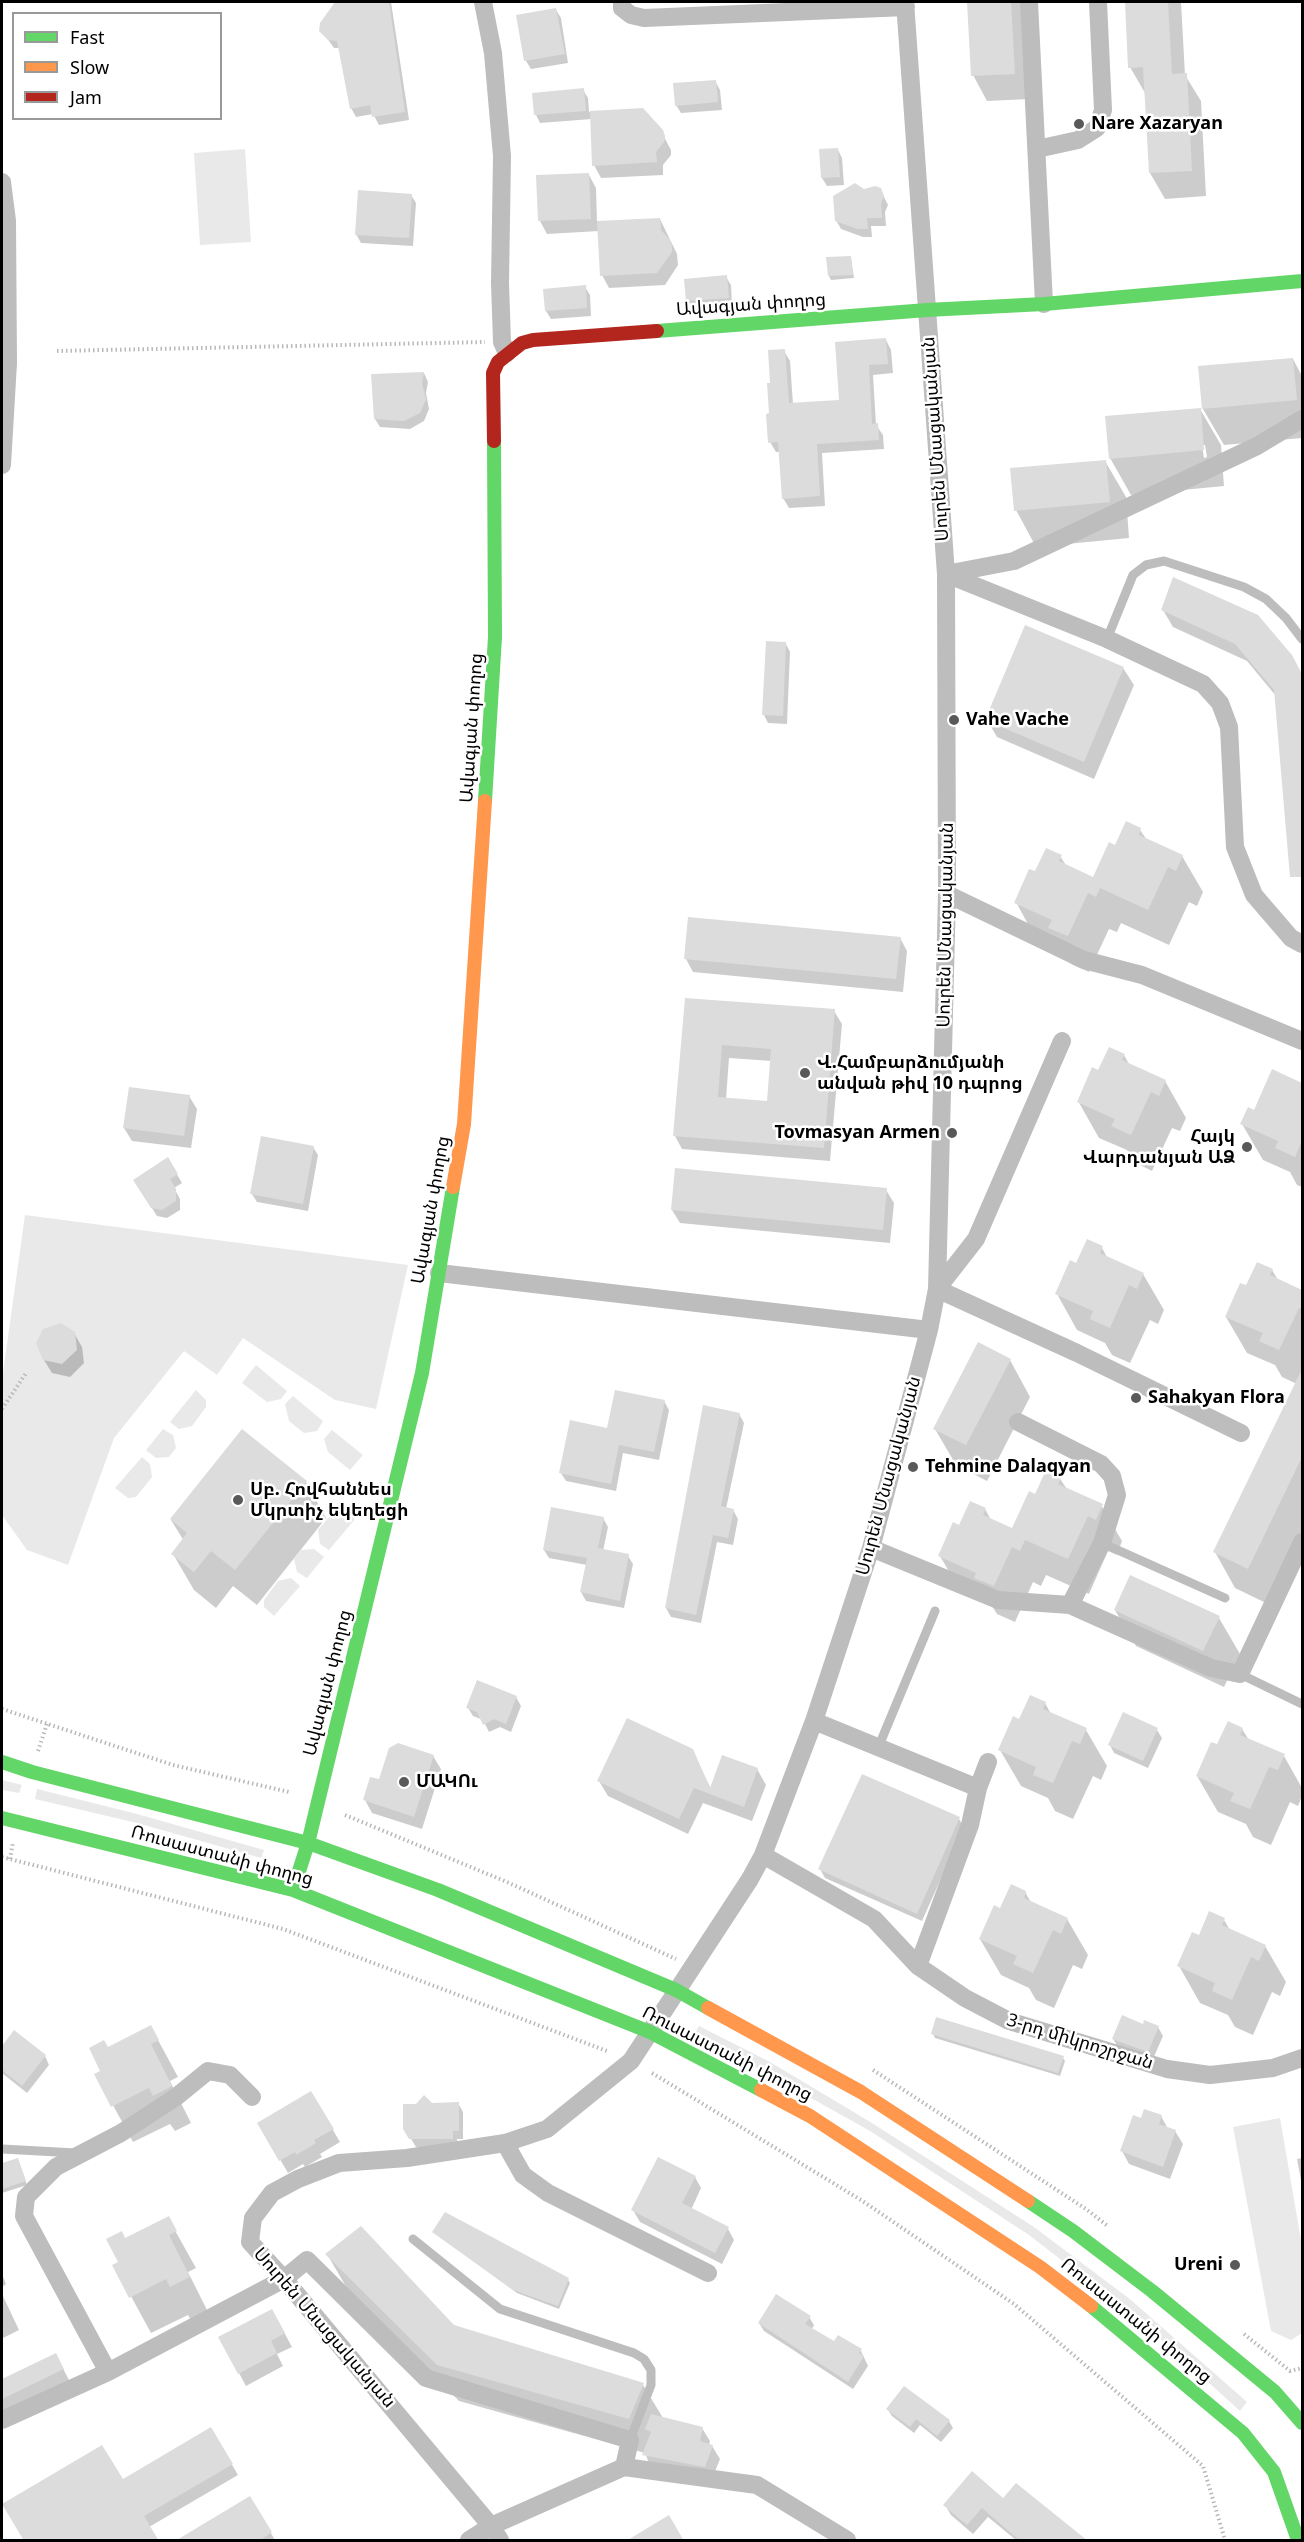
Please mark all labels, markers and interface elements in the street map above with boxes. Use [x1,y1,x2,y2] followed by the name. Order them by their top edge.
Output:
[12,12,222,120] legend
[70,25,105,49] text: Fast
[70,55,109,79] text: Slow
[70,85,102,109] text: Jam
[1091,113,1223,135] place label: Nare Xazaryan
[1072,117,1086,131] marker: Nare Xazaryan
[675,289,827,321] street label: Ավագյան փողոց
[918,336,954,542] street label: Սուրեն Մնացականյան
[456,652,488,804] street label: Ավագյան փողոց
[966,709,1069,731] place label: Vahe Vache
[947,713,961,727] marker: Vahe Vache
[933,822,959,1028] street label: Սուրեն Մնացականյան
[817,1052,1023,1094] place label: Վ.Համբարձումյանի անվան թիվ 10 դպրոց
[798,1066,812,1080] marker: Վ.Համբարձումյանի անվան թիվ 10 դպրոց
[774,1122,940,1144] place label: Tovmasyan Armen
[945,1126,959,1140] marker: Tovmasyan Armen
[1083,1126,1235,1168] place label: Հայկ Վարդանյան ԱՁ
[407,1134,455,1286] street label: Ավագյան փողոց
[1240,1140,1254,1154] marker: Հայկ Վարդանյան ԱՁ
[852,1374,926,1578] street label: Սուրեն Մնացականյան
[1148,1387,1285,1409] place label: Sahakyan Flora
[1129,1391,1143,1405] marker: Sahakyan Flora
[925,1456,1091,1478] place label: Tehmine Dalaqyan
[906,1460,920,1474] marker: Tehmine Dalaqyan
[250,1479,409,1522] place label: Սբ. Հովհաննես Մկրտիչ եկեղեցի
[231,1493,245,1507] marker: Սբ. Հովհաննես Մկրտիչ եկեղեցի
[299,1608,357,1758] street label: Ավագյան փողոց
[416,1771,478,1793] place label: ՄԱԿՈւ
[397,1775,411,1789] marker: ՄԱԿՈւ
[129,1821,315,1891] street label: Ռուսաստանի փողոց
[638,2002,816,2106] street label: Ռուսաստանի փողոց
[1004,2009,1156,2075] street label: 3-րդ միկրոշրջան
[249,2243,399,2413] street label: Սուրեն Մնացականյան
[1056,2254,1216,2388] street label: Ռուսաստանի փողոց
[1174,2254,1223,2276] place label: Ureni
[1228,2258,1242,2272] marker: Ureni

